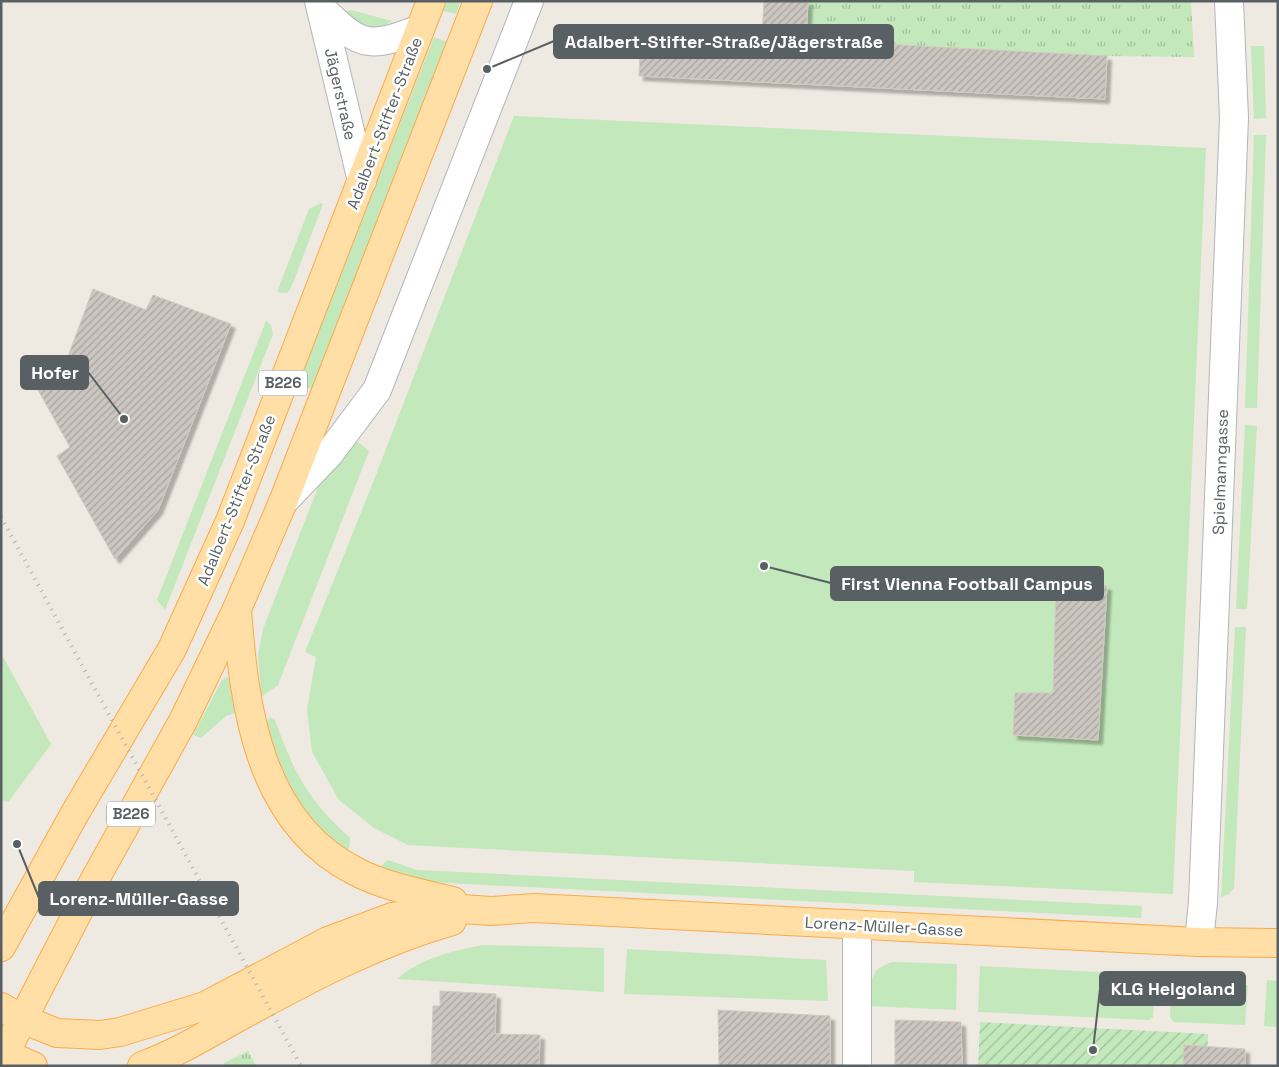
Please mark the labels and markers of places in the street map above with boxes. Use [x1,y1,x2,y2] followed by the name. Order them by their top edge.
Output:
[554,25,893,58] callout: Adalbert-Stifter-Straße/Jägerstraße
[21,356,88,389] callout: Hofer
[831,567,1103,600] callout: First Vienna Football Campus
[39,882,238,915] callout: Lorenz-Müller-Gasse
[1100,972,1245,1005] callout: KLG Helgoland

